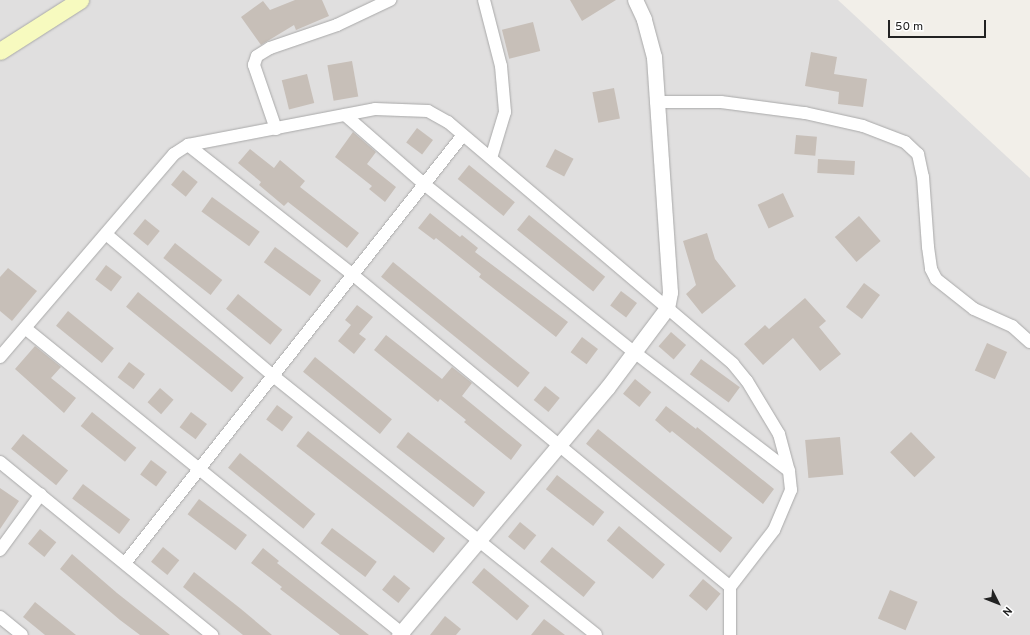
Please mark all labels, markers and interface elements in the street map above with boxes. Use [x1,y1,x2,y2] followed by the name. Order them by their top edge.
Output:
[890,12,988,38] scale bar
[895,19,923,35] text: 50 m
[978,583,1018,623] north arrow
[999,603,1015,619] text: N

